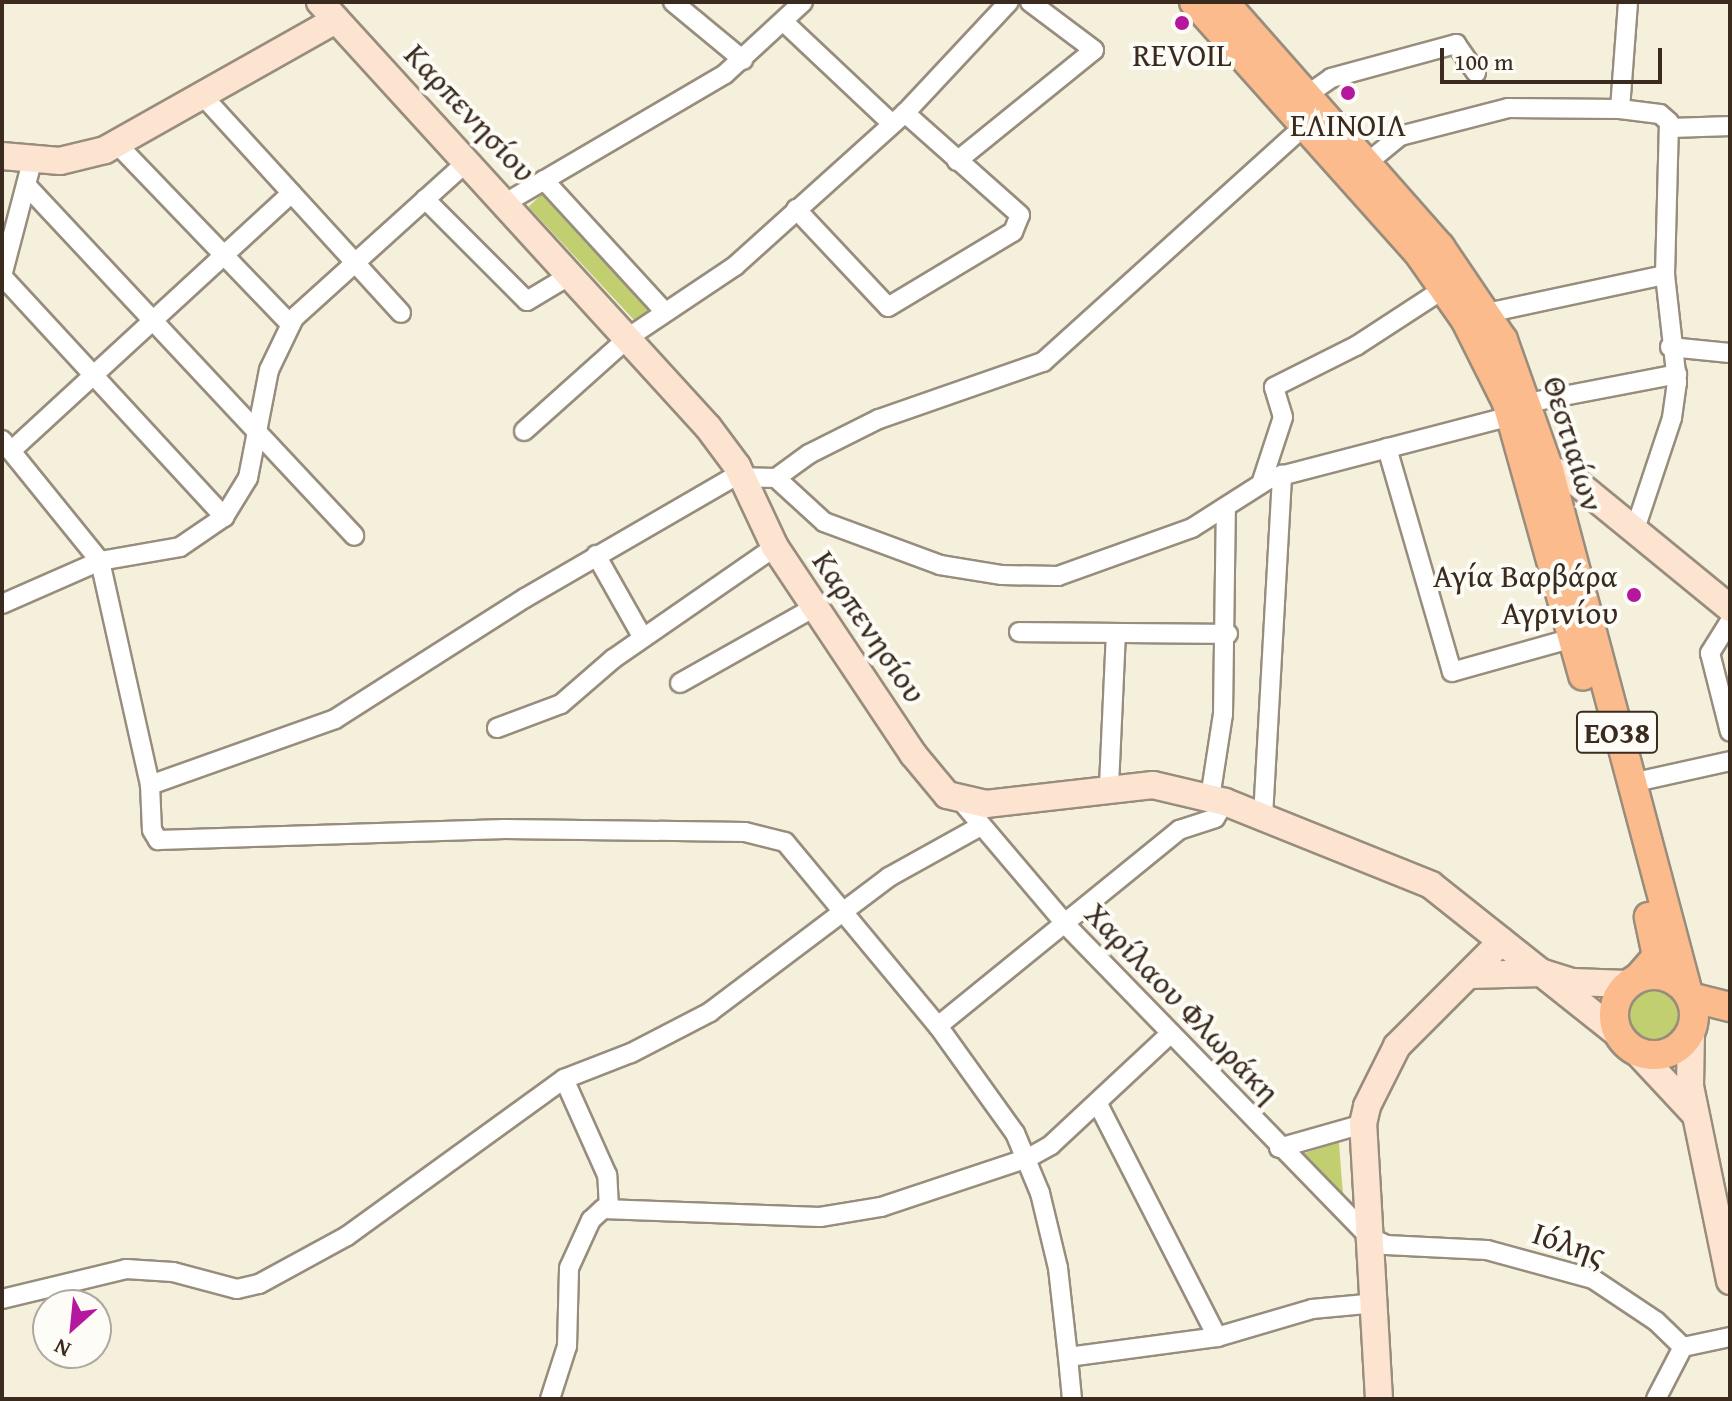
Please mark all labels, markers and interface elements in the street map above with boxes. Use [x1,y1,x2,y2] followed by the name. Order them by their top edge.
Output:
[1173,14,1191,32] marker: REVOIL
[1444,32,1666,82] scale bar
[396,36,544,190] street label: Καρπενησίου
[1132,36,1232,74] place label: REVOIL
[1454,44,1514,79] text: 100 m
[1339,84,1357,102] marker: ΕΛΙΝΟΙΛ
[1290,106,1406,144] place label: ΕΛΙΝΟΙΛ
[1534,372,1612,516] street label: Θεστιαίων
[804,544,934,710] street label: Καρπενησίου
[1433,558,1618,633] place label: Αγία Βαρβάρα Αγρινίου
[1625,586,1643,604] marker: Αγία Βαρβάρα Αγρινίου
[1575,706,1659,758] road number: ΕΟ38
[1077,895,1287,1111] street label: Χαρίλαου Φλωράκη
[1528,1214,1610,1274] street label: Ιόλης
[32,1289,112,1369] north arrow
[48,1331,76,1366] text: N

